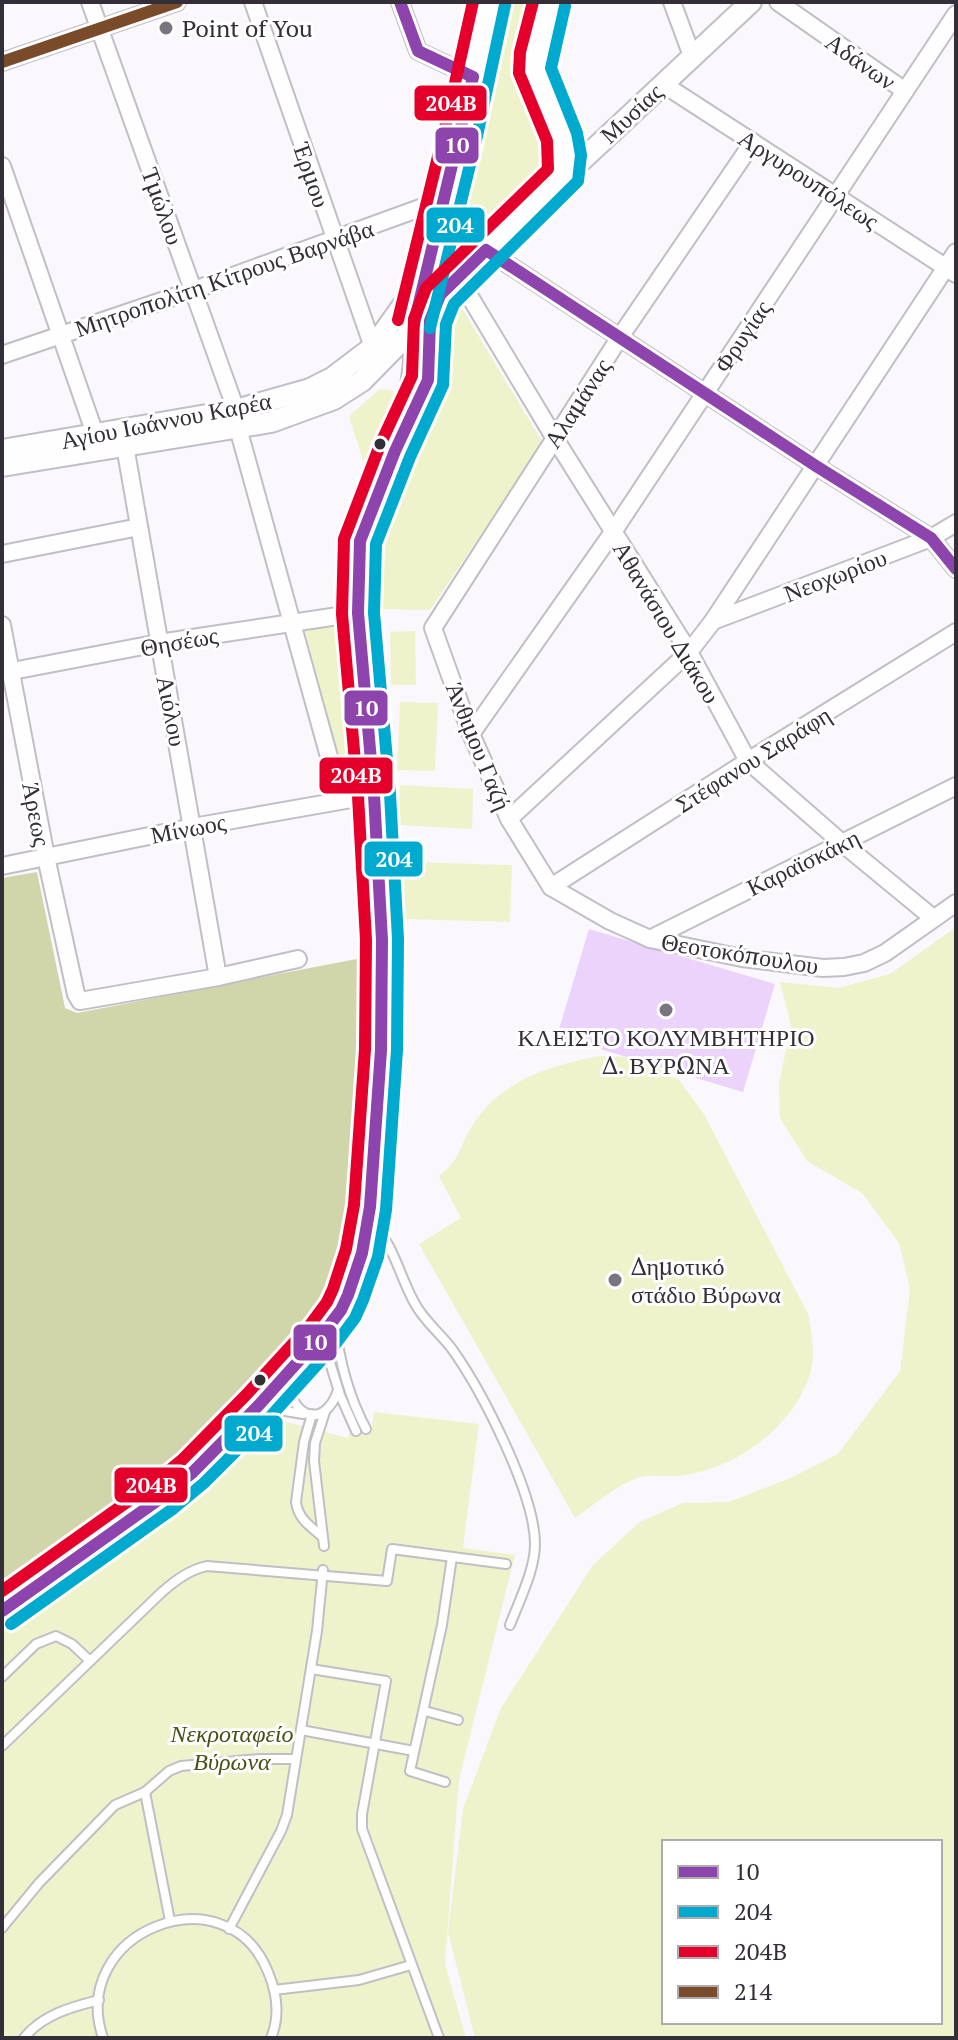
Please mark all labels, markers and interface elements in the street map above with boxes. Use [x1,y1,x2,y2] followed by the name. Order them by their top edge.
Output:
[182,12,313,44] place label: Point of You
[157,19,175,37] marker: Point of You
[820,25,903,97] street label: Αδάνων
[593,75,670,150] street label: Μυσίας
[413,84,488,122] line badge: 204B
[425,88,477,117] text: 204B
[733,122,886,237] street label: Αργυρουπόλεως
[434,126,480,165] line badge: 10
[445,130,469,159] text: 10
[286,138,338,212] street label: Έρμου
[134,163,192,249] street label: Τμώλου
[425,206,486,244] line badge: 204
[436,210,474,239] text: 204
[70,212,378,344] street label: Μητροπολίτη Κίτρους Βαρνάβα
[706,293,778,378] street label: Φρυγίας
[536,352,618,454] street label: Αλαμάνας
[58,384,274,456] street label: Αγίου Ιωάννου Καρέα
[372,436,388,452] unlabelled marker
[606,535,728,709] street label: Αθανάσιου Διάκου
[779,541,891,609] street label: Νεοχωρίου
[138,618,221,664] street label: Θησέως
[149,673,195,749] street label: Αιόλου
[439,677,519,815] street label: Άνθιμου Γαζή
[343,689,389,727] line badge: 10
[354,693,378,722] text: 10
[669,698,837,820] street label: Στέφανου Σαράφη
[318,756,394,795] line badge: 204B
[330,760,382,789] text: 204B
[15,779,59,849] street label: Άρεως
[148,805,229,851] street label: Μίνωος
[741,821,865,903] street label: Καραϊσκάκη
[363,840,424,878] line badge: 204
[375,844,413,873] text: 204
[659,925,821,981] street label: Θεοτοκόπουλου
[657,1001,675,1019] marker: ΚΛΕΙΣΤΟ ΚΟΛΥΜΒΗΤΗΡΙΟ Δ. ΒΥΡΩΝΑ
[517,1021,815,1081] place label: ΚΛΕΙΣΤΟ ΚΟΛΥΜΒΗΤΗΡΙΟ Δ. ΒΥΡΩΝΑ
[631,1250,781,1310] place label: Δημοτικό στάδιο Βύρωνα
[606,1271,624,1289] marker: Δημοτικό στάδιο Βύρωνα
[292,1323,338,1362] line badge: 10
[303,1327,327,1356] text: 10
[252,1372,268,1388] unlabelled marker
[223,1414,284,1453] line badge: 204
[235,1418,273,1447] text: 204
[113,1466,189,1504] line badge: 204B
[125,1470,177,1499] text: 204B
[169,1717,294,1777] park label: Νεκροταφείο Βύρωνα
[662,1840,942,2024] legend
[734,1855,760,1887] text: 10
[734,1895,773,1927] text: 204
[734,1935,787,1967] text: 204B
[734,1975,773,2007] text: 214

